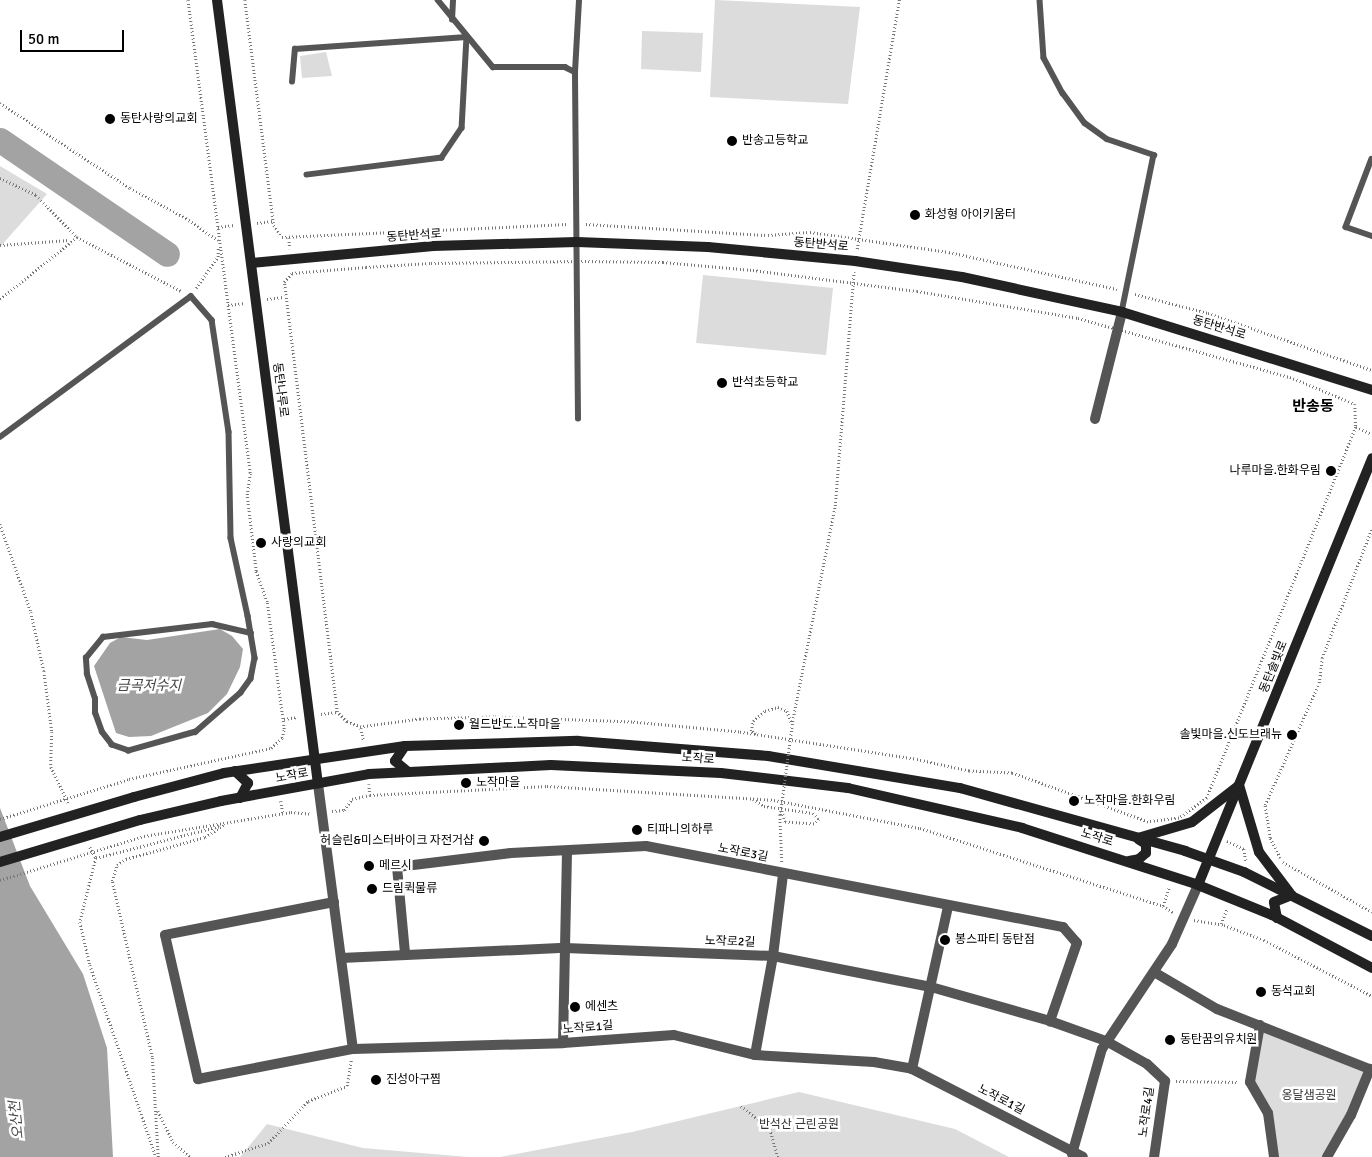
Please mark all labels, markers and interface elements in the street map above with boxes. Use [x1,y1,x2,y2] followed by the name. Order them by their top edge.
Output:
[22,20,126,52] scale bar
[28,30,59,48] text: 50 m
[120,112,197,126] place label: 동탄사랑의교회
[104,113,116,125] marker: 동탄사랑의교회
[742,134,808,148] place label: 반송고등학교
[726,135,738,147] marker: 반송고등학교
[925,208,1016,222] place label: 화성형 아이키움터
[909,209,921,221] marker: 화성형 아이키움터
[386,227,442,245] street label: 동탄반석로
[793,235,849,255] street label: 동탄반석로
[1191,313,1247,343] street label: 동탄반석로
[269,362,291,418] street label: 동탄나루로
[732,376,798,390] place label: 반석초등학교
[716,377,728,389] marker: 반석초등학교
[1292,398,1334,416] district label: 반송동
[1230,464,1321,478] place label: 나루마을.한화우림
[1325,465,1337,477] marker: 나루마을.한화우림
[271,536,326,550] place label: 사랑의교회
[255,537,267,549] marker: 사랑의교회
[1257,639,1291,695] street label: 동탄솔빛로
[117,678,181,694] water label: 금곡저수지
[469,718,560,732] place label: 월드반도.노작마을
[453,719,465,731] marker: 월드반도.노작마을
[1179,728,1282,742] place label: 솔빛마을.신도브래뉴
[1286,729,1298,741] marker: 솔빛마을.신도브래뉴
[681,751,715,767] street label: 노작로
[274,766,310,786] street label: 노작로
[476,776,520,790] place label: 노작마을
[460,777,472,789] marker: 노작마을
[1084,794,1175,808] place label: 노작마을.한화우림
[1068,795,1080,807] marker: 노작마을.한화우림
[647,823,713,837] place label: 티파니의하루
[631,824,643,836] marker: 티파니의하루
[1079,826,1115,850] street label: 노작로
[320,834,474,848] place label: 허슬린&미스터바이크 자전거샵
[478,835,490,847] marker: 허슬린&미스터바이크 자전거샵
[717,841,769,865] street label: 노작로3길
[379,859,412,873] place label: 메르시
[363,860,375,872] marker: 메르시
[382,882,437,896] place label: 드림퀵물류
[366,883,378,895] marker: 드림퀵물류
[955,933,1035,947] place label: 봉스파티 동탄점
[704,934,756,950] street label: 노작로2길
[939,934,951,946] marker: 봉스파티 동탄점
[1271,985,1315,999] place label: 동석교회
[1255,986,1267,998] marker: 동석교회
[585,1000,618,1014] place label: 에센츠
[569,1001,581,1013] marker: 에센츠
[562,1019,614,1037] street label: 노작로1길
[1180,1033,1257,1047] place label: 동탄꿈의유치원
[1164,1034,1176,1046] marker: 동탄꿈의유치원
[386,1073,441,1087] place label: 진성아구찜
[370,1074,382,1086] marker: 진성아구찜
[975,1082,1027,1118] street label: 노작로1길
[1136,1086,1158,1138] street label: 노작로4길
[1281,1089,1337,1103] park label: 옹달샘공원
[7,1100,27,1140] water label: 오산천
[759,1118,839,1132] park label: 반석산 근린공원

